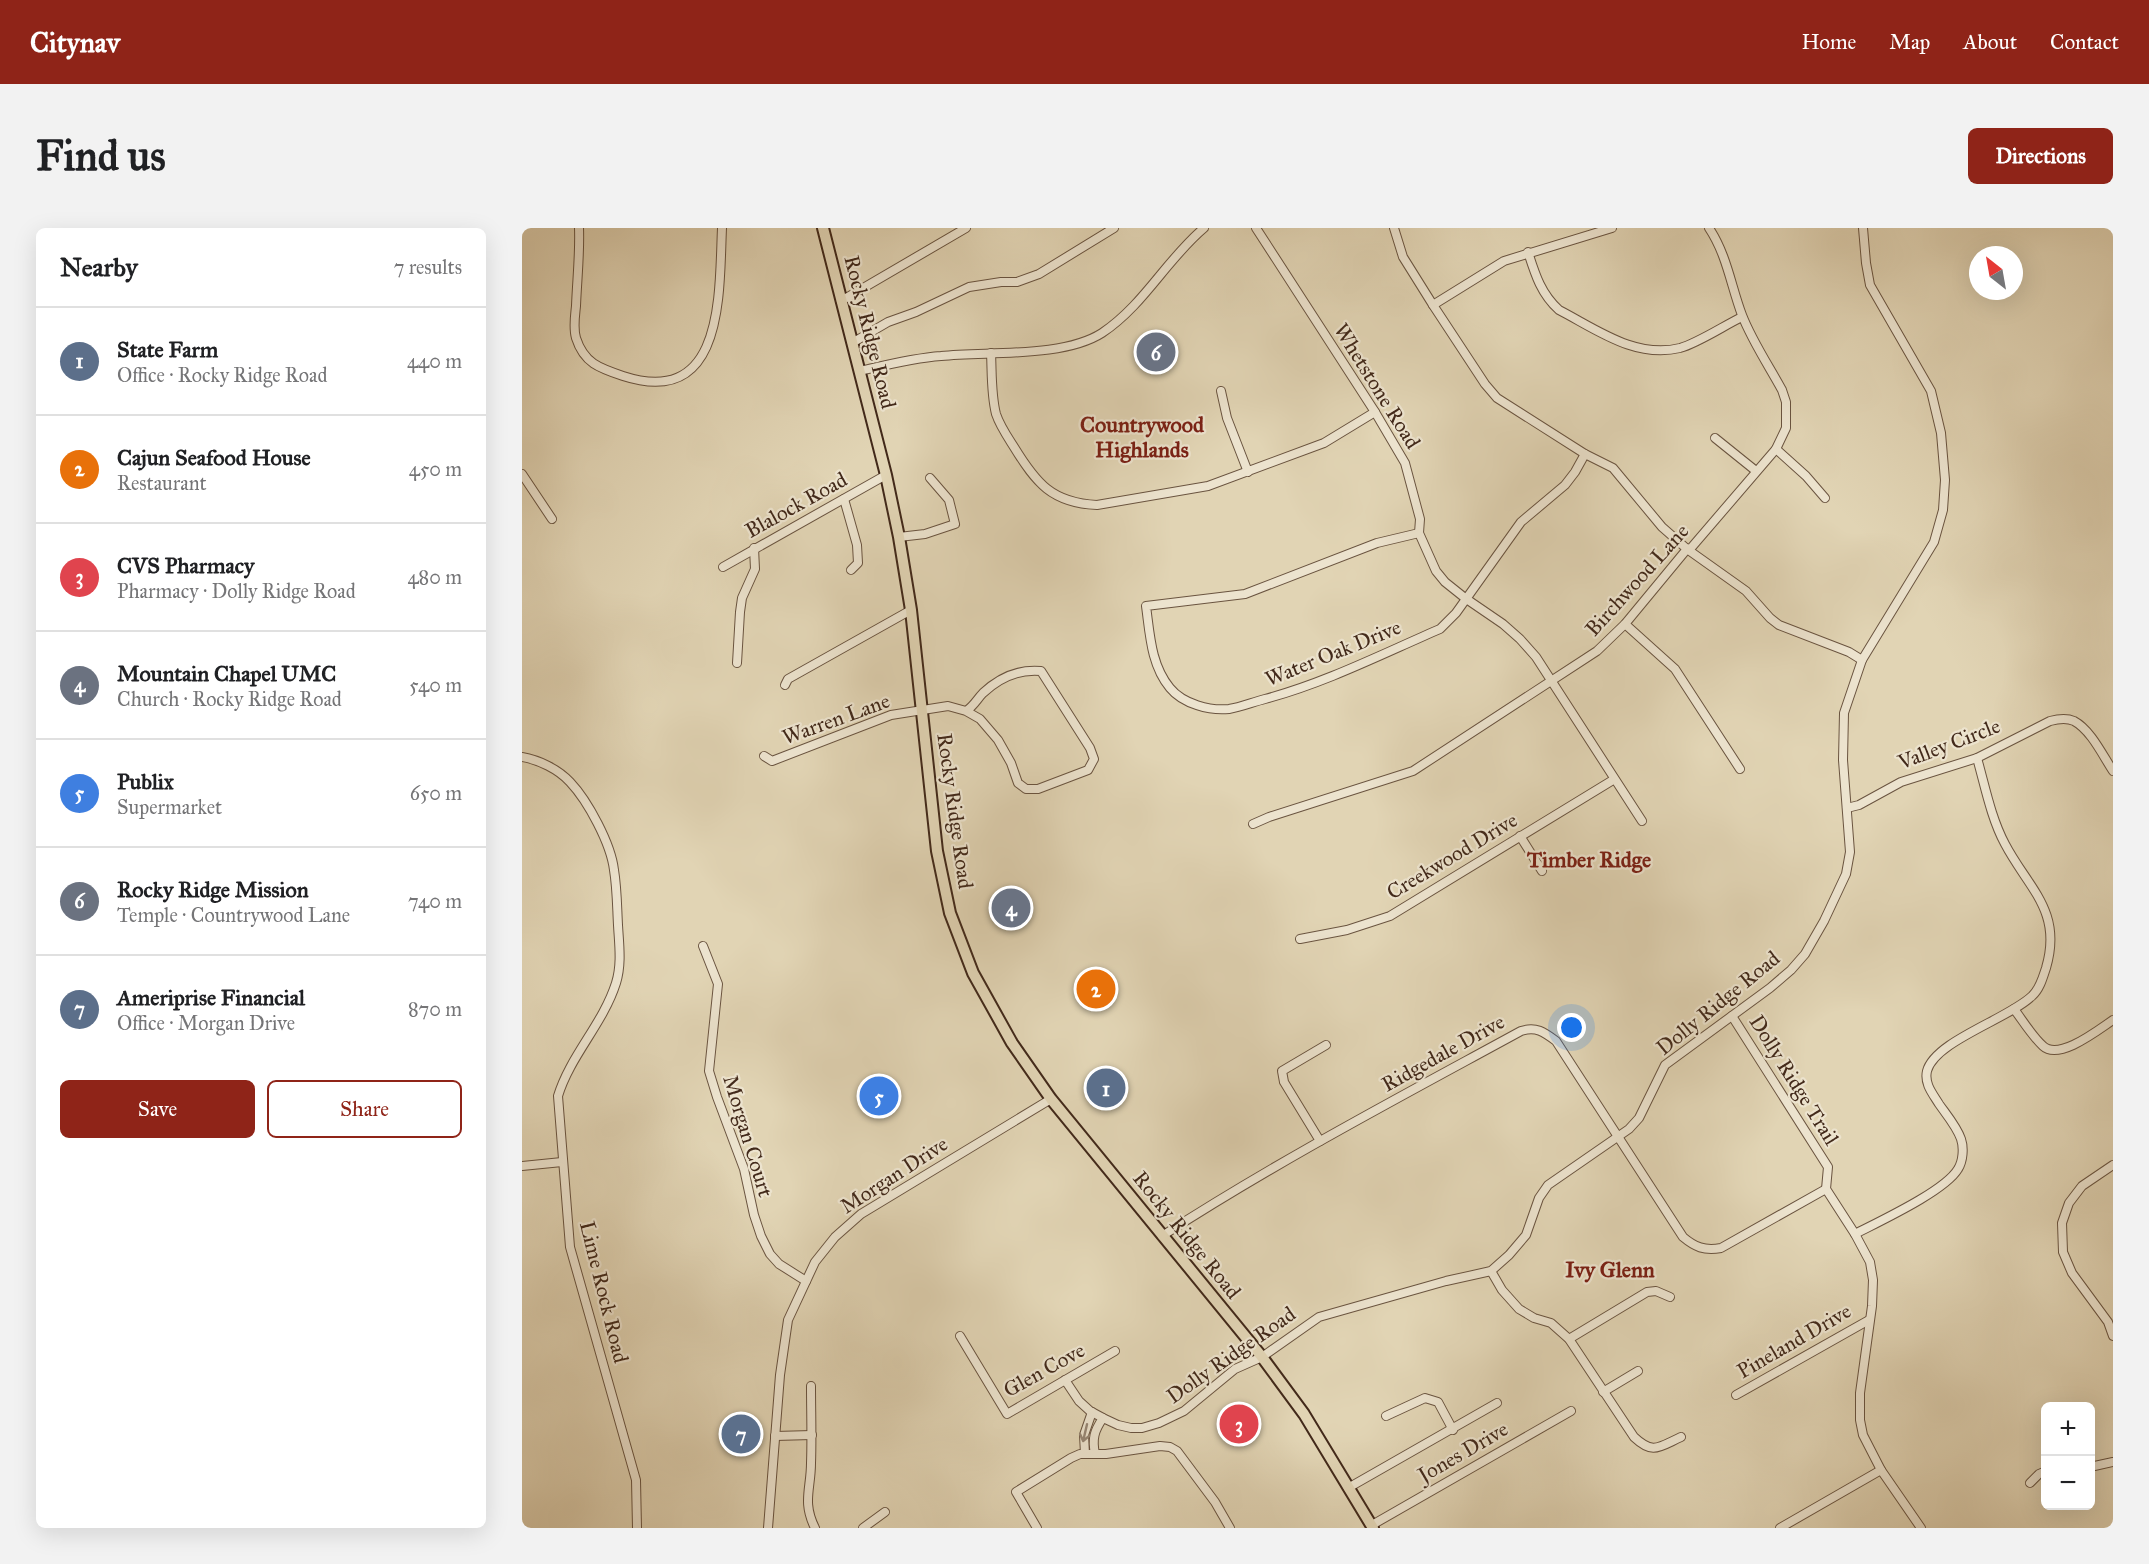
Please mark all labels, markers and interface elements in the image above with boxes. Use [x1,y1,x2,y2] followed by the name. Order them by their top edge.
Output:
[30,25,120,60] text: Citynav
[1801,29,1856,55] text: Home
[1889,29,1930,55] text: Map
[1963,29,2017,55] text: About
[2050,29,2119,55] text: Contact
[1968,128,2113,184] button: Directions
[36,130,166,182] text: Find us
[1969,246,2023,300] north arrow
[60,251,138,283] text: Nearby
[838,253,902,412] street label: Rocky Ridge Road
[394,255,462,279] text: 7 results
[1328,318,1426,454] street label: Whetstone Road
[1136,330,1176,374] pin: 6
[117,336,218,363] text: State Farm
[76,349,83,373] text: 1
[407,349,462,373] text: 440 m
[117,363,327,387] text: Office · Rocky Ridge Road
[1080,411,1205,463] district label: Countrywood Highlands
[117,444,311,471] text: Cajun Seafood House
[75,457,84,481] text: 2
[409,457,462,481] text: 450 m
[740,466,852,544] street label: Blalock Road
[117,471,207,495] text: Restaurant
[1580,518,1694,642] street label: Birchwood Lane
[117,552,254,579] text: CVS Pharmacy
[76,565,84,589] text: 3
[407,565,462,589] text: 480 m
[117,579,356,603] text: Pharmacy · Dolly Ridge Road
[1261,614,1405,692] street label: Water Oak Drive
[117,660,336,687] text: Mountain Chapel UMC
[74,673,85,697] text: 4
[409,673,462,697] text: 540 m
[117,687,342,711] text: Church · Rocky Ridge Road
[779,687,894,750] street label: Warren Lane
[1893,713,2004,776] street label: Valley Circle
[931,731,979,891] street label: Rocky Ridge Road
[117,768,174,795] text: Publix
[75,781,84,805] text: 5
[410,781,462,805] text: 650 m
[117,795,222,819] text: Supermarket
[1382,807,1522,905] street label: Creekwood Drive
[1526,846,1651,873] district label: Timber Ridge
[117,876,309,903] text: Rocky Ridge Mission
[992,886,1030,930] pin: 4
[74,889,85,913] text: 6
[408,889,462,913] text: 740 m
[117,903,350,927] text: Temple · Countrywood Lane
[1651,945,1785,1061] street label: Dolly Ridge Road
[1076,966,1116,1011] pin: 2
[117,984,305,1011] text: Ameriprise Financial
[74,997,85,1021] text: 7
[408,997,462,1021] text: 870 m
[1377,1008,1509,1097] street label: Ridgedale Drive
[1744,1010,1845,1150] street label: Dolly Ridge Trail
[117,1011,295,1035] text: Office · Morgan Drive
[1557,1013,1586,1042] your location
[1086,1066,1126,1110] pin: 1
[717,1072,779,1201] street label: Morgan Court
[860,1074,898,1118] pin: 5
[60,1080,255,1138] button: Save
[267,1080,462,1138] button: Share
[835,1130,953,1219] street label: Morgan Drive
[1127,1166,1247,1305] street label: Rocky Ridge Road
[574,1218,634,1366] street label: Lime Rock Road
[1565,1256,1655,1283] district label: Ivy Glenn
[1732,1298,1856,1384] street label: Pineland Drive
[1162,1301,1301,1409] street label: Dolly Ridge Road
[999,1337,1089,1403] street label: Glen Cove
[1220,1402,1258,1446] pin: 3
[2041,1402,2095,1510] map controls
[2041,1402,2095,1456] button: +
[722,1412,760,1456] pin: 7
[1412,1416,1513,1489] street label: Jones Drive
[1079,1423,1091,1442] one-way arrow
[2041,1456,2095,1510] button: −

